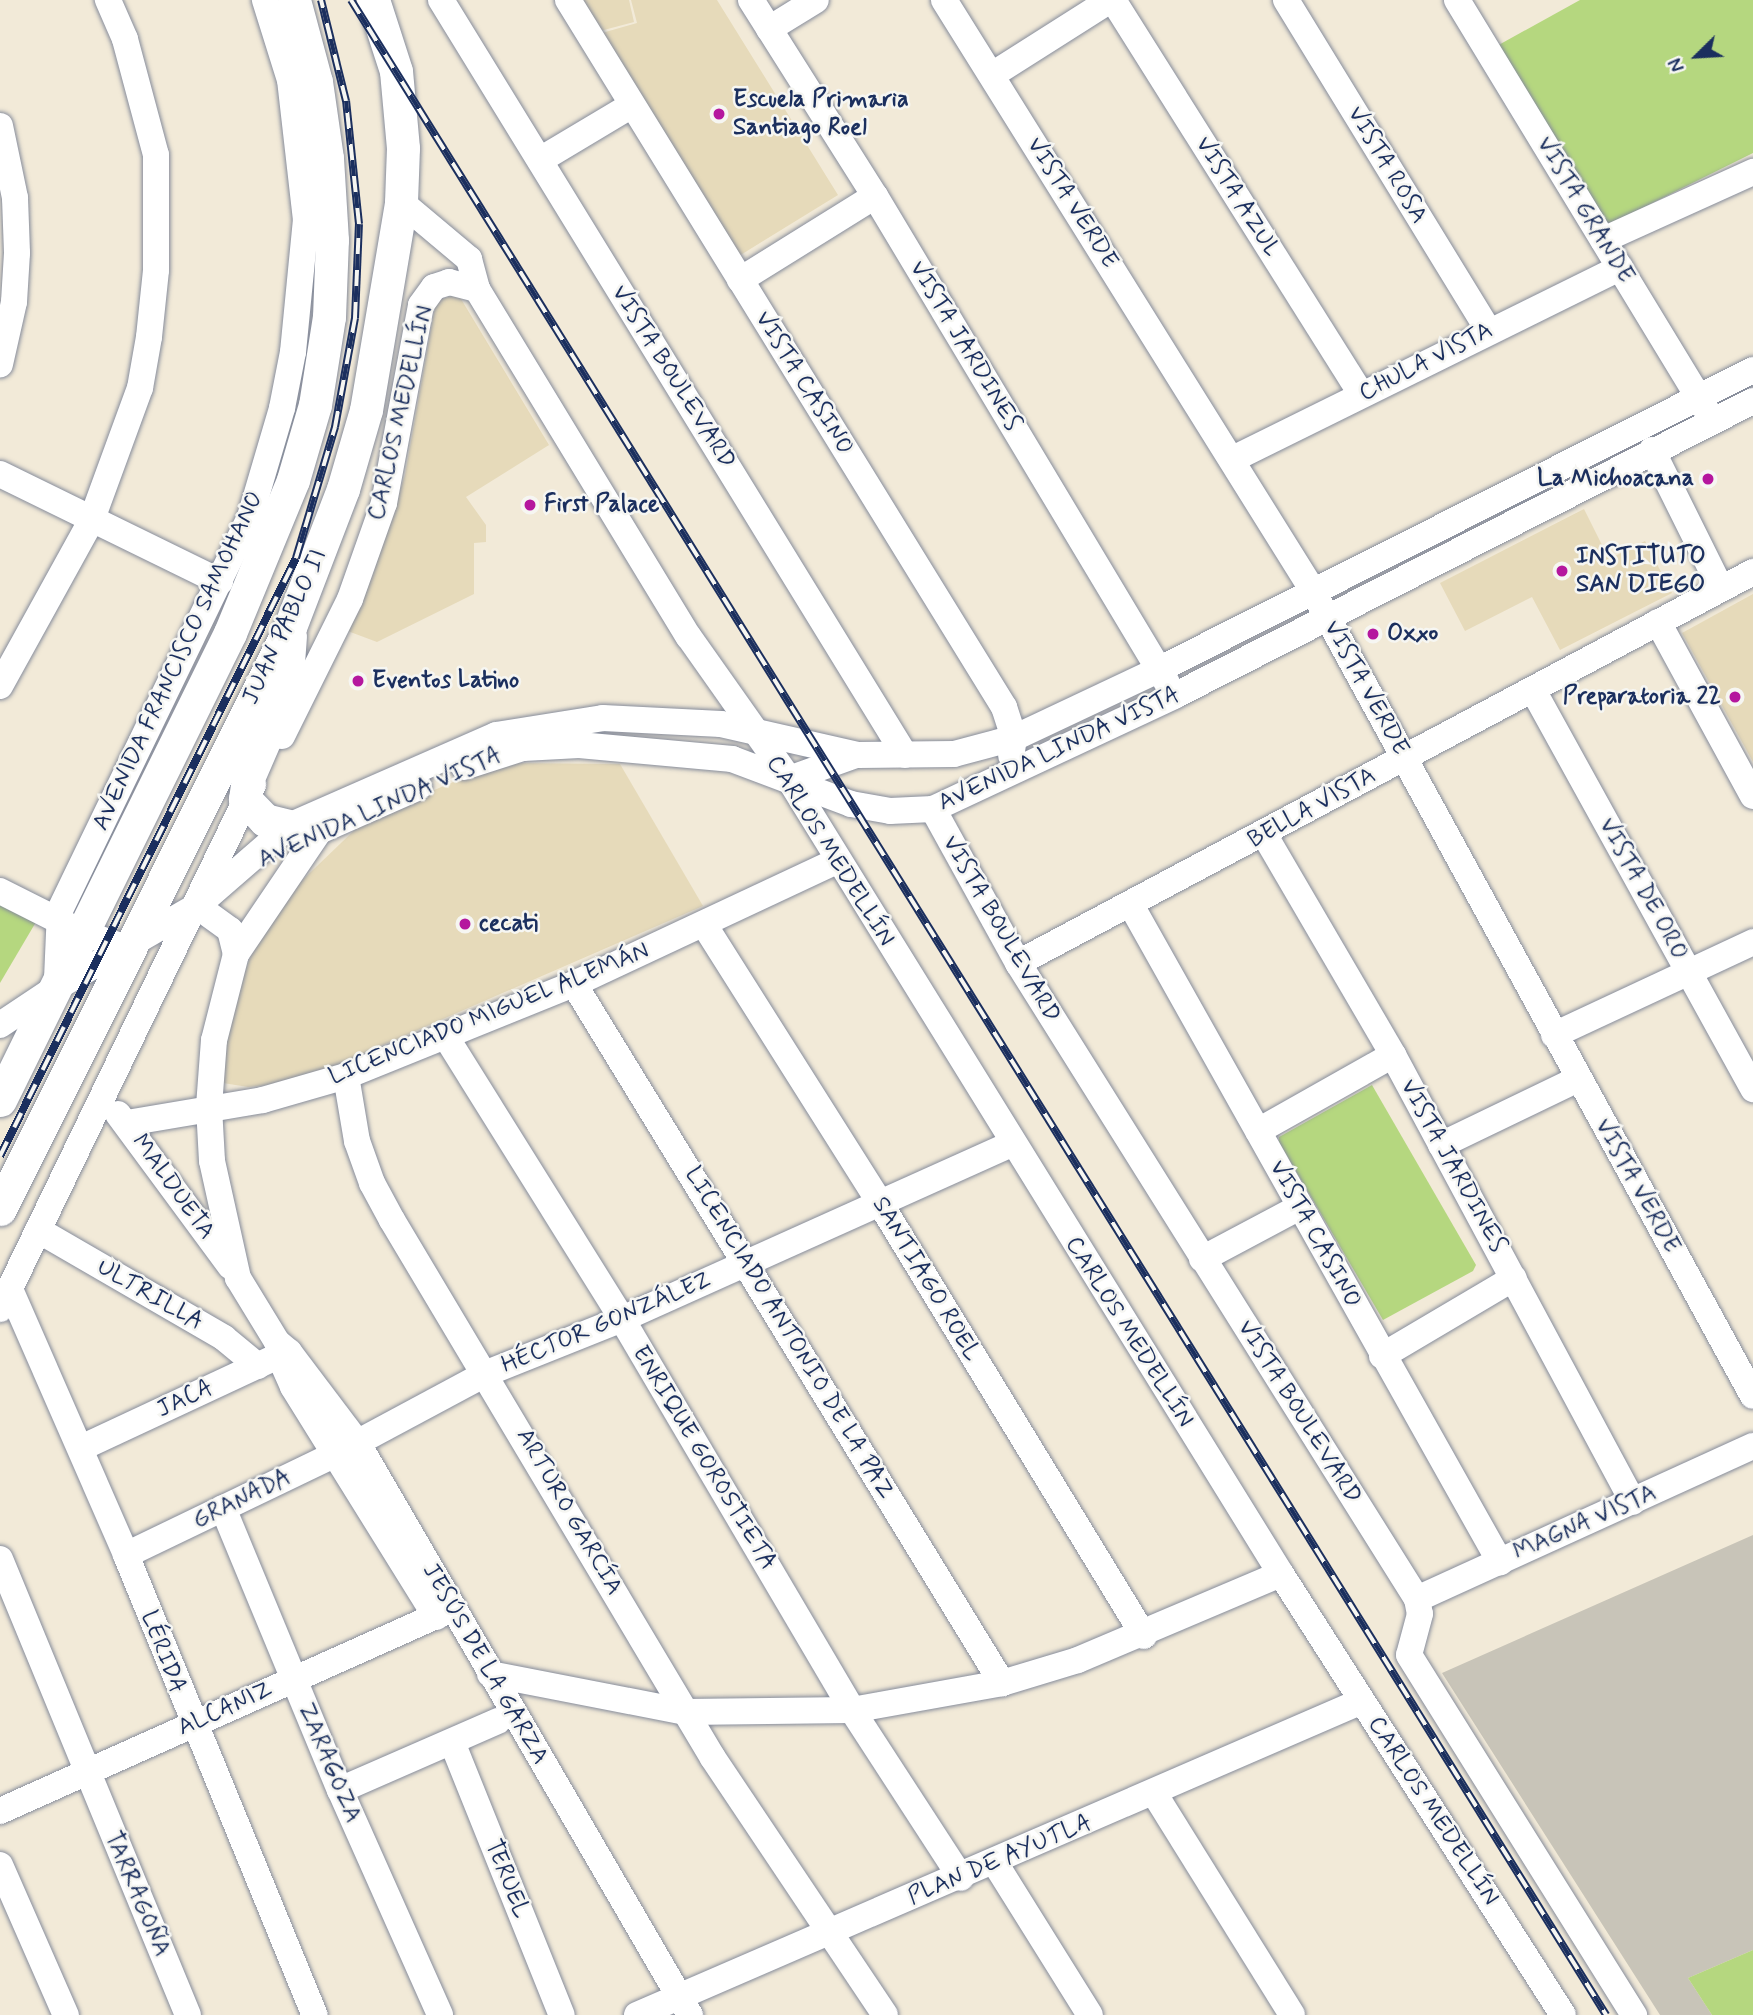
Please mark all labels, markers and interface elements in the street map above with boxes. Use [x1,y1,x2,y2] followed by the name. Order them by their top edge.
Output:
[1662,21,1732,91] north arrow
[1663,54,1691,76] text: N
[733,86,908,142] place label: Escuela Primaria Santiago Roel
[1340,101,1434,229] street label: VISTA ROSA
[711,106,727,122] marker: Escuela Primaria Santiago Roel
[1529,130,1641,290] street label: VISTA GRANDE
[1019,131,1125,275] street label: VISTA VERDE
[1189,131,1285,263] street label: VISTA AZUL
[903,256,1027,436] street label: VISTA JARDINES
[605,281,741,473] street label: VISTA BOULEVARD
[362,302,440,524] street label: CARLOS MEDELLÍN
[748,306,860,460] street label: VISTA CASINO
[1352,315,1500,409] street label: CHULA VISTA
[1539,465,1694,493] place label: La Michoacana
[1700,471,1716,487] marker: La Michoacana
[85,483,271,839] street label: AVENIDA FRANCISCO SAMOHANO
[544,491,659,519] place label: First Palace
[522,497,538,513] marker: First Palace
[235,543,335,711] street label: JUAN PABLO II
[1576,543,1706,599] place label: INSTITUTO SAN DIEGO
[1554,563,1570,579] marker: INSTITUTO SAN DIEGO
[1316,614,1416,762] street label: VISTA VERDE
[1387,620,1438,648] place label: Oxxo
[1365,626,1381,642] marker: Oxxo
[372,667,522,695] place label: Eventos Latino
[350,673,366,689] marker: Eventos Latino
[934,681,1184,817] street label: AVENIDA LINDA VISTA
[1563,683,1721,711] place label: Preparatoria 22
[1727,689,1743,705] marker: Preparatoria 22
[254,742,506,874] street label: AVENIDA LINDA VISTA
[759,749,901,953] street label: CARLOS MEDELLÍN
[1241,760,1383,856] street label: BELLA VISTA
[1592,813,1694,965] street label: VISTA DE ORO
[936,831,1066,1027] street label: VISTA BOULEVARD
[479,910,538,938] place label: cecati
[457,916,473,932] marker: cecati
[320,935,658,1093] street label: LICENCIADO MIGUEL ALEMÁN
[1394,1075,1512,1257] street label: VISTA JARDINES
[1587,1112,1687,1260] street label: VISTA VERDE
[125,1129,221,1245] street label: MALDUETA
[1263,1155,1367,1313] street label: VISTA CASINO
[680,1164,898,1502] street label: LICENCIADO ANTONIO DE LA PAZ
[865,1191,987,1367] street label: SANTIAGO ROEL
[1058,1230,1200,1434] street label: CARLOS MEDELLÍN
[92,1253,208,1337] street label: ULTRILLA
[497,1266,715,1380] street label: HÉCTOR GONZÁLEZ
[1231,1316,1367,1508] street label: VISTA BOULEVARD
[627,1344,781,1572] street label: ENRIQUE GOROSTIETA
[152,1374,218,1424] street label: JACA
[510,1423,628,1601] street label: ARTURO GARCÍA
[188,1463,296,1535] street label: GRANADA
[1507,1478,1663,1568] street label: MAGNA VISTA
[415,1558,555,1770] street label: JESÚS DE LA GARZA
[134,1607,192,1697] street label: LÉRIDA
[173,1675,277,1743] street label: ALCANIZ
[291,1699,367,1827] street label: ZARAGOZA
[1361,1710,1505,1912] street label: CARLOS MEDELLÍN
[905,1809,1095,1911] street label: PLAN DE AYUTLA
[98,1827,176,1961] street label: TARRAGOÑA
[478,1835,536,1923] street label: TERUEL

